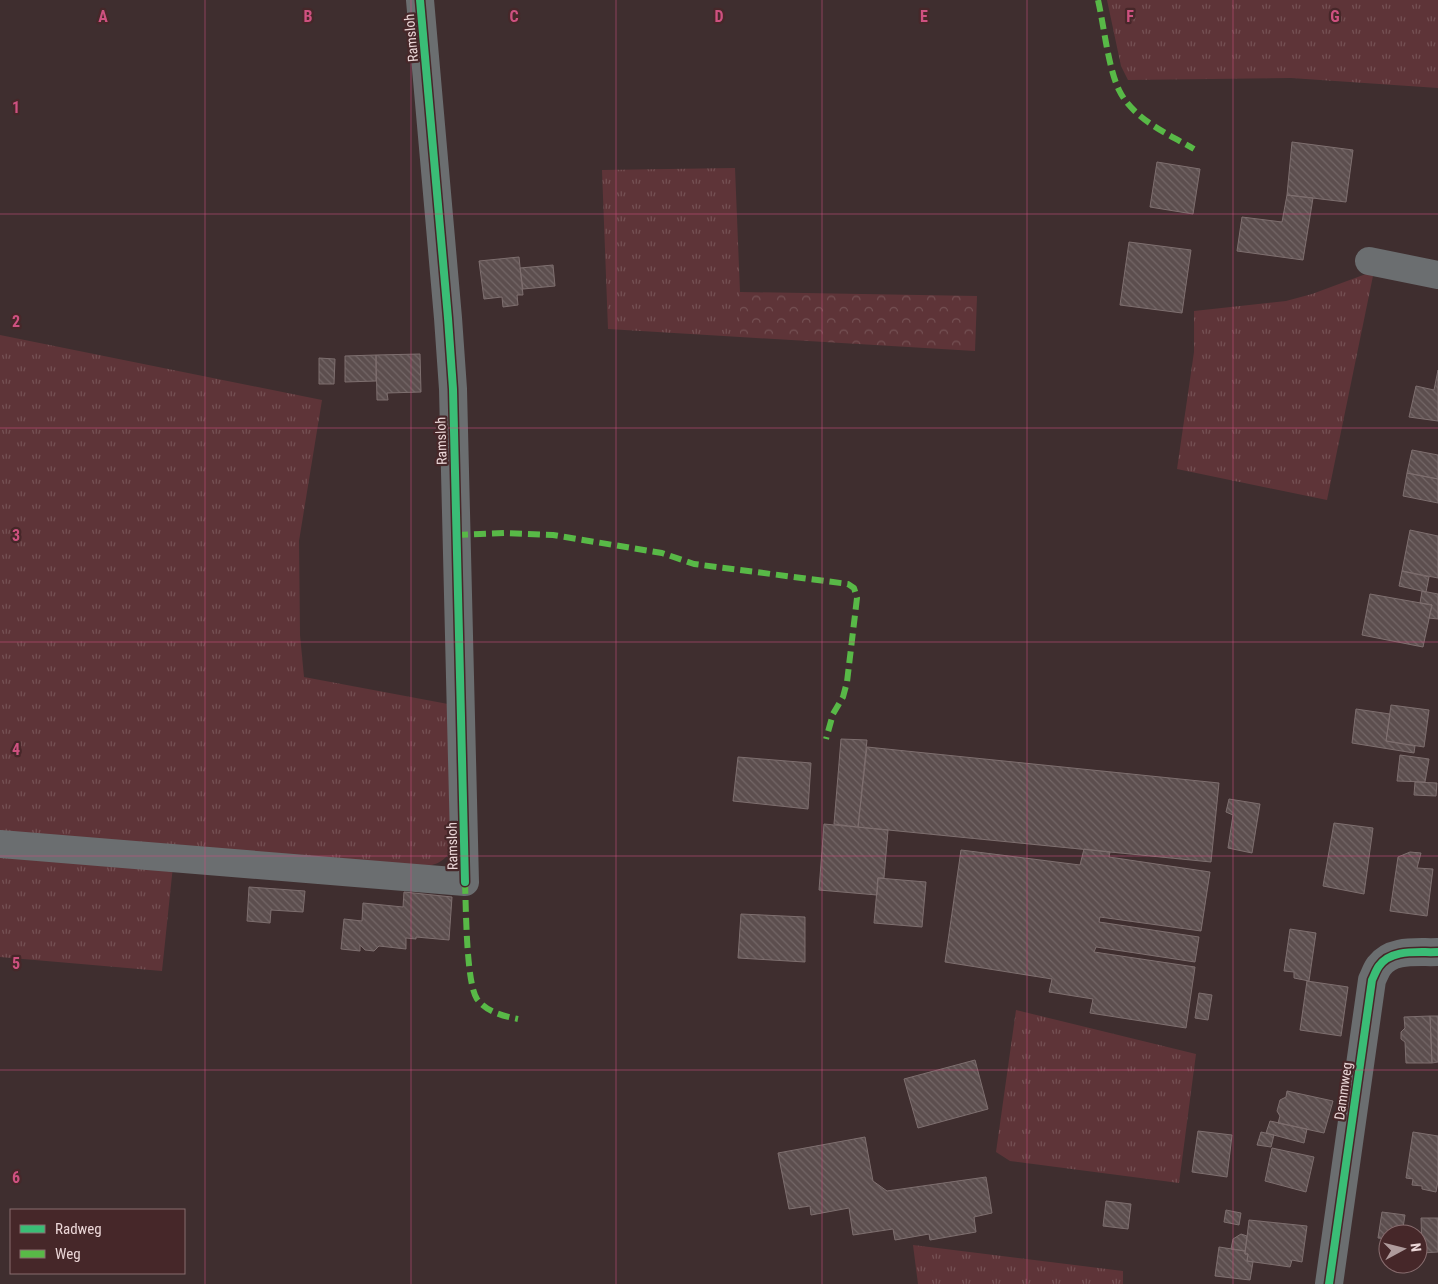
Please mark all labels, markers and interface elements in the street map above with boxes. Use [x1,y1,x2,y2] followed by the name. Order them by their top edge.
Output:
[98,7,108,26] text: A
[304,7,313,26] text: B
[509,7,519,26] text: C
[714,7,724,26] text: D
[920,7,928,26] text: E
[1126,7,1134,26] text: F
[1330,7,1340,26] text: G
[401,13,421,63] street label: Ramsloh
[12,98,20,117] text: 1
[12,312,20,331] text: 2
[432,417,450,465] street label: Ramsloh
[12,526,20,545] text: 3
[12,740,20,759] text: 4
[444,822,460,870] street label: Ramsloh
[12,954,20,973] text: 5
[1331,1061,1355,1121] street label: Dammweg
[12,1168,20,1187] text: 6
[10,1209,185,1274] legend
[55,1220,102,1238] text: Radweg
[1378,1224,1428,1274] north arrow
[1407,1242,1424,1253] text: N
[55,1245,81,1263] text: Weg

